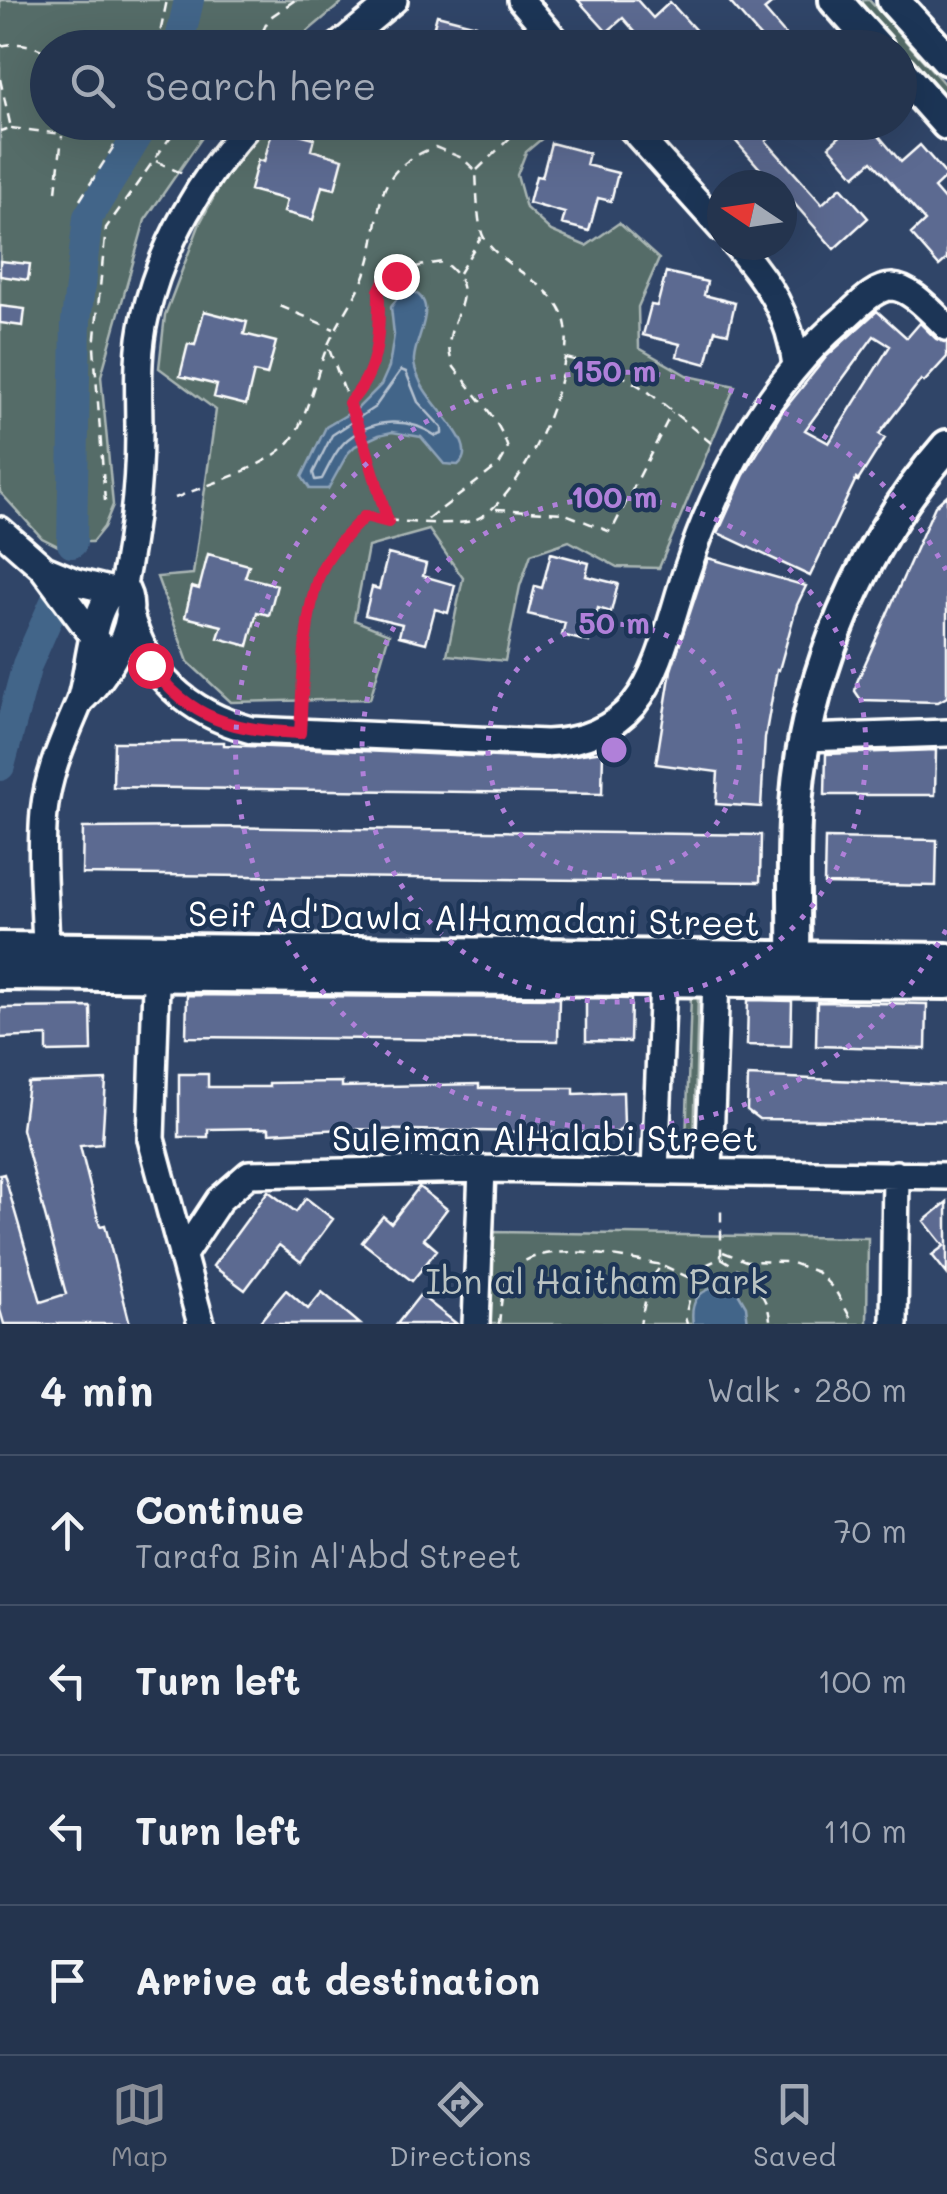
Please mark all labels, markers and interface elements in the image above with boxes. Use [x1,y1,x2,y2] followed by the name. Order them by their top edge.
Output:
[30,30,917,140] search box
[65,58,120,113] icon: search
[145,60,376,110] text: Search here
[707,170,797,260] north arrow
[374,254,420,300] route end
[572,350,656,390] text: 150 m
[571,476,657,516] text: 100 m
[578,602,650,642] text: 50 m
[128,643,174,689] route start
[596,732,632,768] centre of rings
[188,889,760,945] street label: Seif Ad'Dawla AlHamadani Street
[332,1114,758,1160] street label: Suleiman AlHalabi Street
[426,1257,768,1303] park label: Ibn al Haitham Park
[40,1362,153,1417] text: 4 min
[707,1368,907,1410] text: Walk · 280 m
[135,1484,304,1534] text: Continue
[40,1503,95,1558] icon: ahead
[834,1509,907,1551] text: 70 m
[135,1534,521,1576] text: Tarafa Bin Al'Abd Street
[40,1653,95,1708] icon: left
[135,1655,301,1705] text: Turn left
[817,1659,907,1701] text: 100 m
[40,1803,95,1858] icon: left
[135,1805,301,1855] text: Turn left
[823,1809,907,1851] text: 110 m
[40,1953,95,2008] icon: arrive
[135,1955,540,2005] text: Arrive at destination
[111,2077,168,2173] tab: Map
[389,2077,532,2173] tab: Directions
[753,2077,836,2173] tab: Saved

